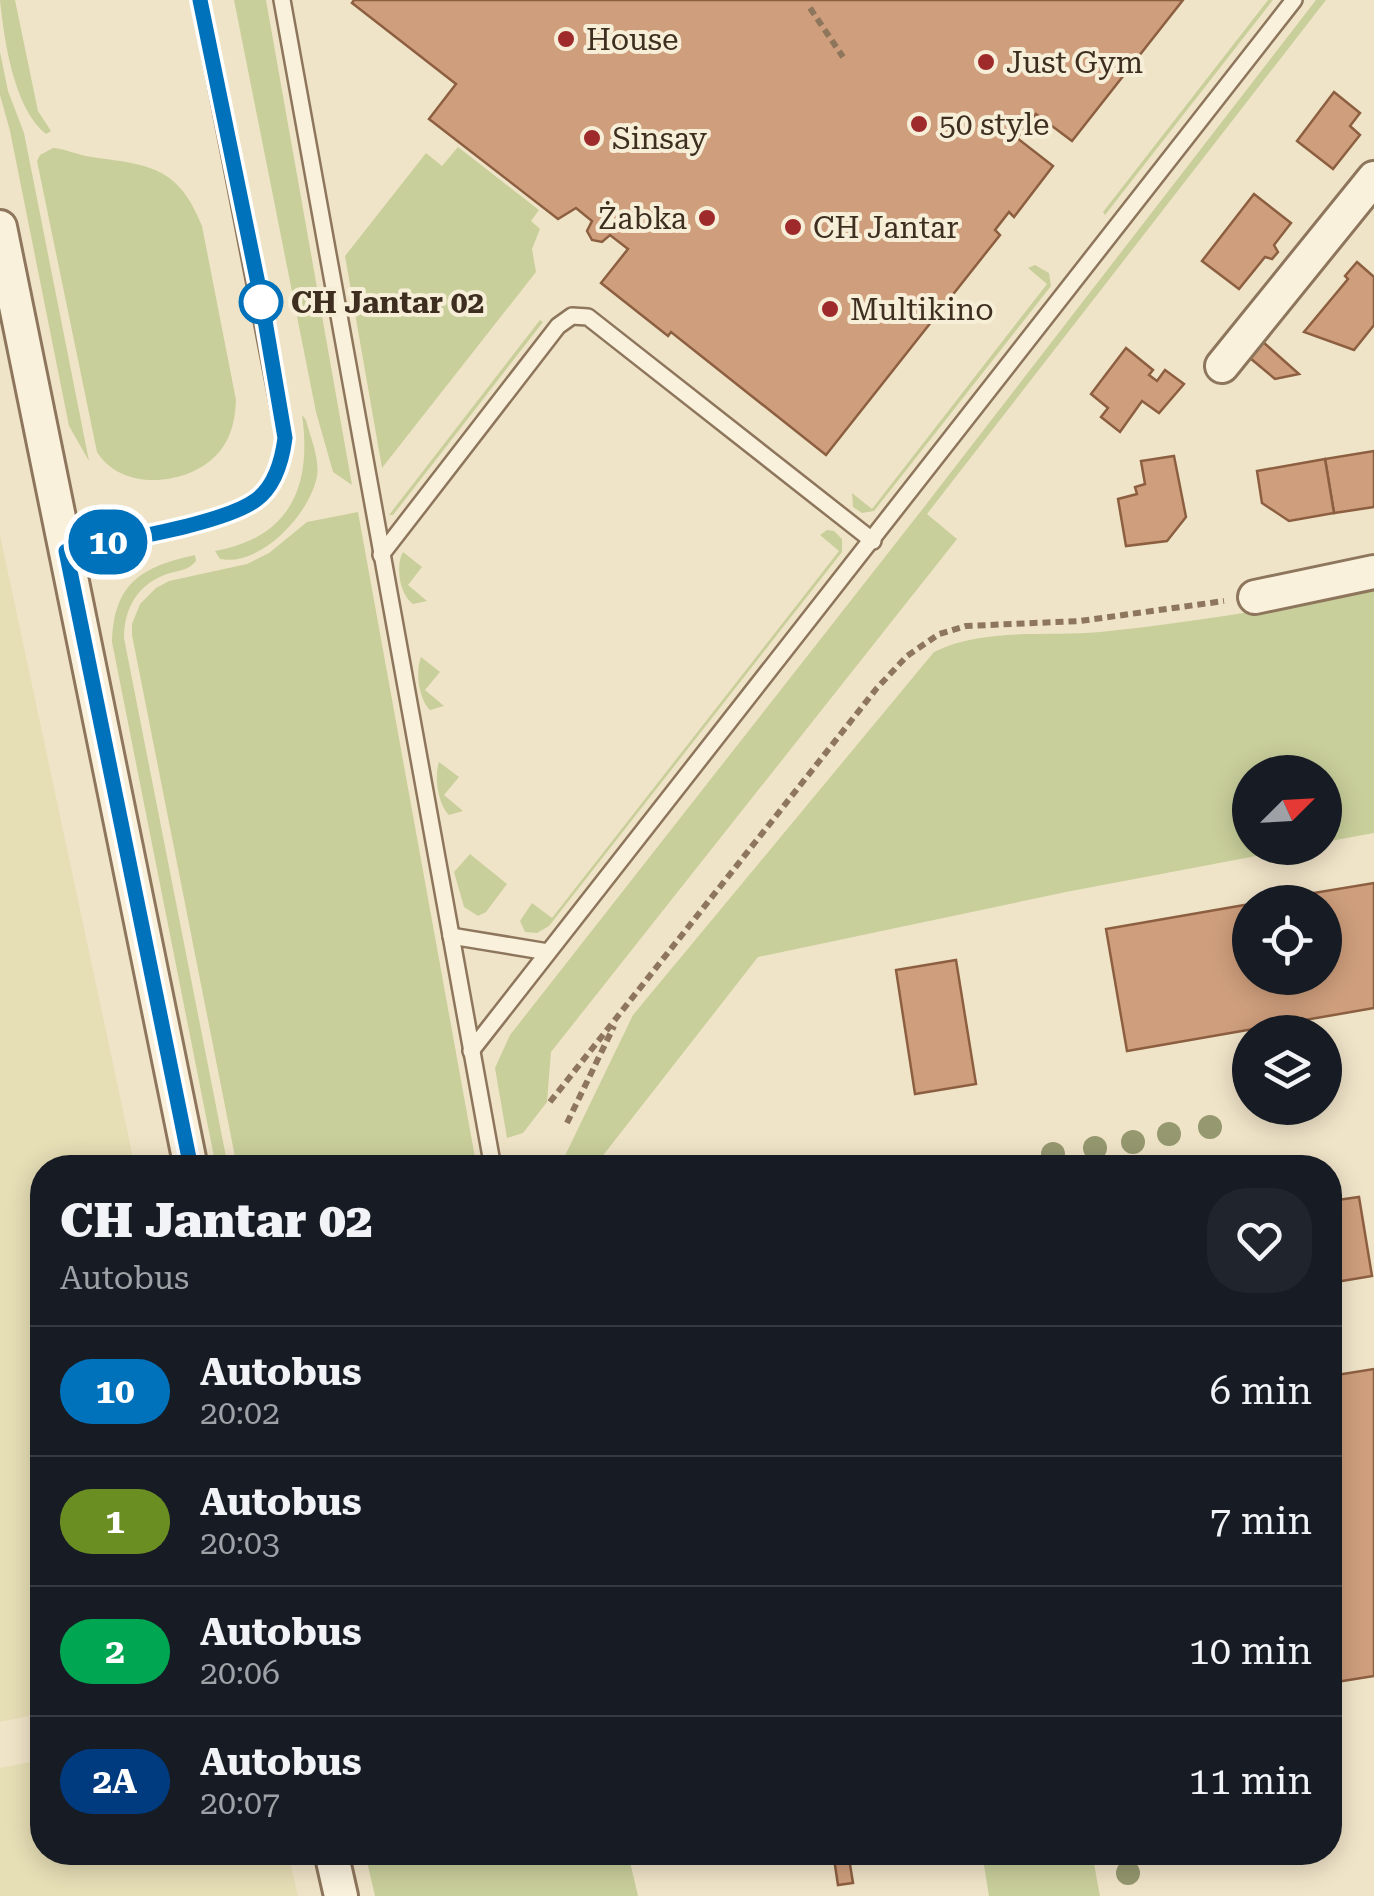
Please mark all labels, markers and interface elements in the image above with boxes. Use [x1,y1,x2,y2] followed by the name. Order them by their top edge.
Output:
[586,22,678,57] place label: House
[555,28,577,50] marker: House
[1006,45,1143,80] place label: Just Gym
[975,51,997,73] marker: Just Gym
[939,107,1049,142] place label: 50 style
[908,113,930,135] marker: 50 style
[612,121,707,156] place label: Sinsay
[581,127,603,149] marker: Sinsay
[598,201,687,236] place label: Żabka
[696,207,718,229] marker: Żabka
[813,210,959,245] place label: CH Jantar
[782,216,804,238] marker: CH Jantar
[240,281,282,323] marker: CH Jantar 02
[291,285,484,320] place label: CH Jantar 02
[850,292,994,327] place label: Multikino
[819,298,841,320] marker: Multikino
[63,510,153,574] line badge: 10
[88,522,128,563] text: 10
[1232,755,1342,865] north arrow
[1232,755,1342,1125] map controls
[1232,885,1342,995] button: locate
[1232,1015,1342,1125] button: layers
[1207,1188,1312,1293] button: heart
[60,1193,373,1249] text: CH Jantar 02
[60,1259,189,1297] text: Autobus
[200,1350,362,1394] text: Autobus
[1210,1369,1312,1413] text: 6 min
[95,1371,135,1412] text: 10
[200,1394,280,1432] text: 20:02
[200,1480,362,1524] text: Autobus
[1210,1499,1312,1543] text: 7 min
[105,1501,125,1542] text: 1
[200,1524,280,1562] text: 20:03
[200,1610,362,1654] text: Autobus
[1189,1629,1312,1673] text: 10 min
[105,1631,125,1672] text: 2
[200,1654,280,1692] text: 20:06
[200,1740,362,1784] text: Autobus
[1189,1759,1312,1803] text: 11 min
[93,1761,137,1802] text: 2A
[200,1784,280,1822] text: 20:07

